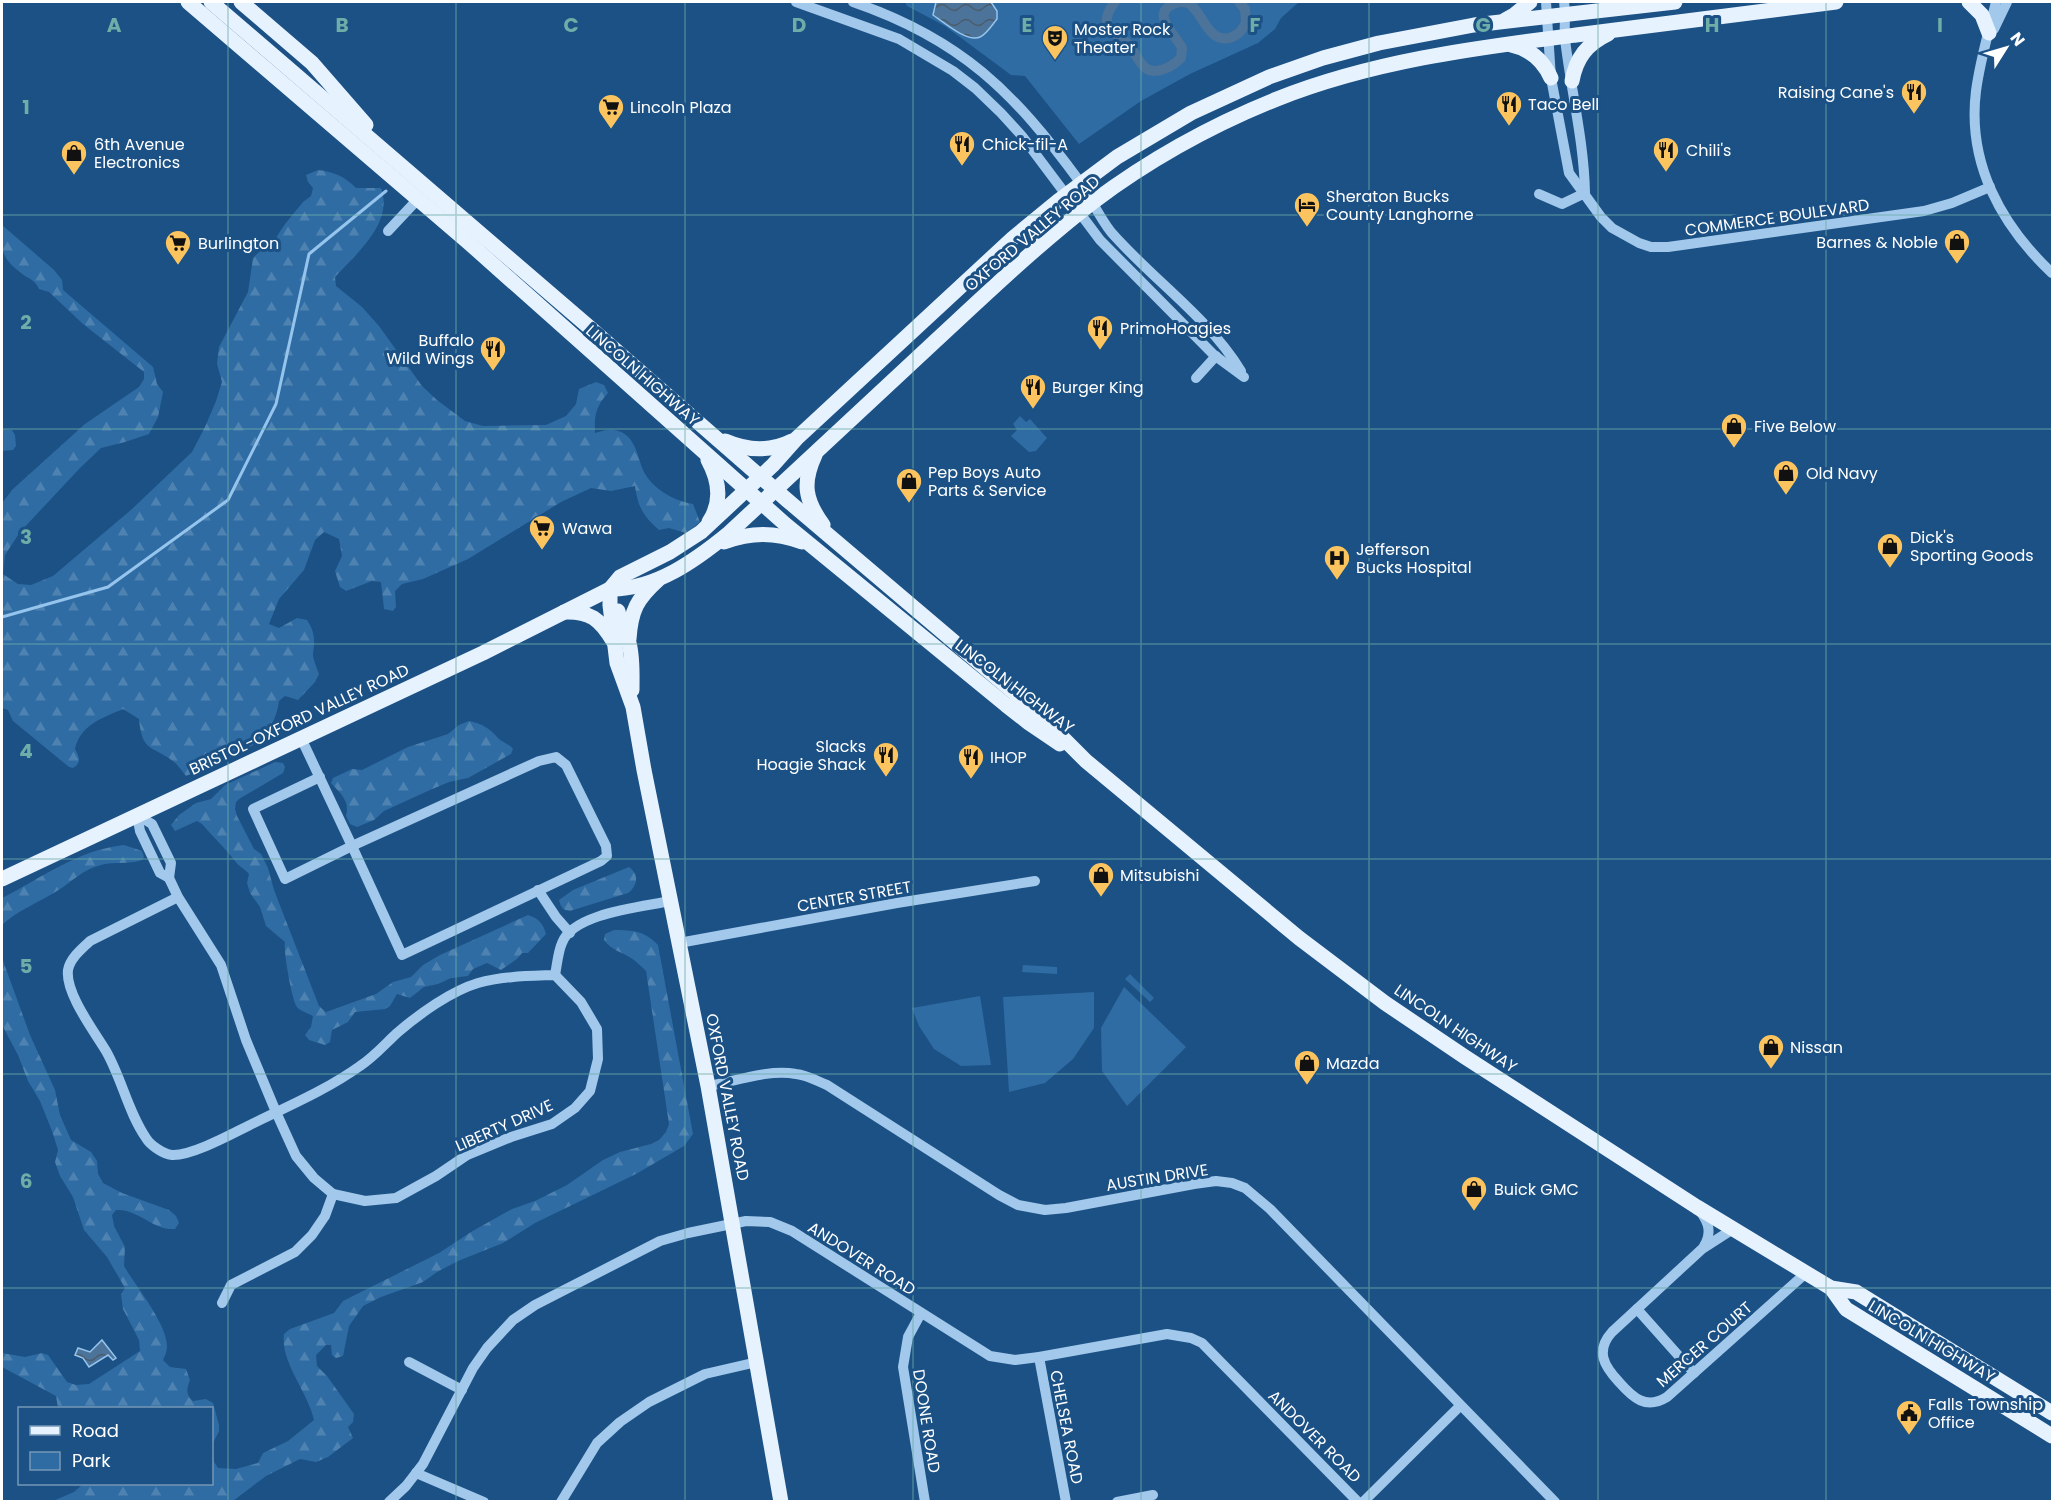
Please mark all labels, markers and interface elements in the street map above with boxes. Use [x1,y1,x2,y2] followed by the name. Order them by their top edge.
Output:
[107,11,122,39] text: A
[335,11,349,39] text: B
[563,11,579,39] text: C
[792,11,806,39] text: D
[1022,11,1032,39] text: E
[1250,11,1261,39] text: F
[1475,11,1491,39] text: G
[1705,11,1719,39] text: H
[1937,11,1943,39] text: I
[1074,18,1171,59] place label: Moster Rock Theater
[1976,18,2036,78] north arrow
[1040,23,1070,61] theatre icon: Moster Rock Theater
[2005,28,2030,51] text: N
[1899,77,1929,115] restaurant icon: Raising Cane's
[1778,81,1894,104] place label: Raising Cane's
[1494,89,1524,127] restaurant icon: Taco Bell
[596,92,626,130] supermarket icon: Lincoln Plaza
[22,93,30,121] text: 1
[1528,93,1599,116] place label: Taco Bell
[630,96,732,119] place label: Lincoln Plaza
[947,129,977,167] restaurant icon: Chick-fil-A
[94,133,185,174] place label: 6th Avenue Electronics
[982,133,1068,156] place label: Chick-fil-A
[1651,135,1681,173] restaurant icon: Chili's
[59,138,89,176] shop icon: 6th Avenue Electronics
[1686,139,1731,162] place label: Chili's
[960,170,1105,297] street label: OXFORD VALLEY ROAD
[1326,185,1474,226] place label: Sheraton Bucks County Langhorne
[1292,190,1322,228] hotel icon: Sheraton Bucks County Langhorne
[1683,193,1871,242] street label: COMMERCE BOULEVARD
[1942,227,1972,265] shop icon: Barnes & Noble
[163,228,193,266] supermarket icon: Burlington
[1816,231,1938,254] place label: Barnes & Noble
[198,232,279,255] place label: Burlington
[20,308,32,336] text: 2
[1085,313,1115,351] restaurant icon: PrimoHoagies
[1120,317,1231,340] place label: PrimoHoagies
[581,320,705,432] street label: LINCOLN HIGHWAY
[386,329,474,370] place label: Buffalo Wild Wings
[478,334,508,372] restaurant icon: Buffalo Wild Wings
[1018,372,1048,410] restaurant icon: Burger King
[1052,376,1144,399] place label: Burger King
[1719,411,1749,449] shop icon: Five Below
[1754,415,1836,438] place label: Five Below
[1771,458,1801,496] shop icon: Old Navy
[928,461,1046,502] place label: Pep Boys Auto Parts & Service
[1806,462,1878,485] place label: Old Navy
[894,466,924,504] shop icon: Pep Boys Auto Parts & Service
[527,513,557,551] supermarket icon: Wawa
[562,517,612,540] place label: Wawa
[20,523,32,551] text: 3
[1910,526,2034,567] place label: Dick's Sporting Goods
[1875,531,1905,569] shop icon: Dick's Sporting Goods
[1356,538,1472,579] place label: Jefferson Bucks Hospital
[1322,543,1352,581] hospital icon: Jefferson Bucks Hospital
[950,634,1080,739] street label: LINCOLN HIGHWAY
[186,658,413,781] street label: BRISTOL-OXFORD VALLEY ROAD
[757,735,867,776] place label: Slacks Hoagie Shack
[19,737,33,765] text: 4
[871,740,901,778] restaurant icon: Slacks Hoagie Shack
[956,742,986,780] restaurant icon: IHOP
[990,746,1027,769] place label: IHOP
[1086,860,1116,898] shop icon: Mitsubishi
[1120,864,1199,887] place label: Mitsubishi
[795,875,913,918] street label: CENTER STREET
[20,952,33,980] text: 5
[1390,979,1522,1078] street label: LINCOLN HIGHWAY
[700,1011,755,1183] street label: OXFORD VALLEY ROAD
[1756,1032,1786,1070] shop icon: Nissan
[1790,1036,1843,1059] place label: Nissan
[1292,1048,1322,1086] shop icon: Mazda
[1326,1052,1380,1075] place label: Mazda
[452,1094,557,1157] street label: LIBERTY DRIVE
[1104,1158,1210,1197] street label: AUSTIN DRIVE
[20,1167,32,1195] text: 6
[1459,1174,1489,1212] shop icon: Buick GMC
[1494,1178,1579,1201] place label: Buick GMC
[803,1216,920,1301] street label: ANDOVER ROAD
[1864,1295,2000,1389] street label: LINCOLN HIGHWAY
[1651,1296,1758,1393] street label: MERCER COURT
[907,1368,946,1475] street label: DOONE ROAD
[1044,1368,1089,1486] street label: CHELSEA ROAD
[1263,1385,1366,1488] street label: ANDOVER ROAD
[1928,1393,2043,1434] place label: Falls Township Office
[1894,1398,1924,1436] public building icon: Falls Township Office
[18,1407,213,1485] legend
[72,1418,119,1443] text: Road
[72,1448,111,1473] text: Park

